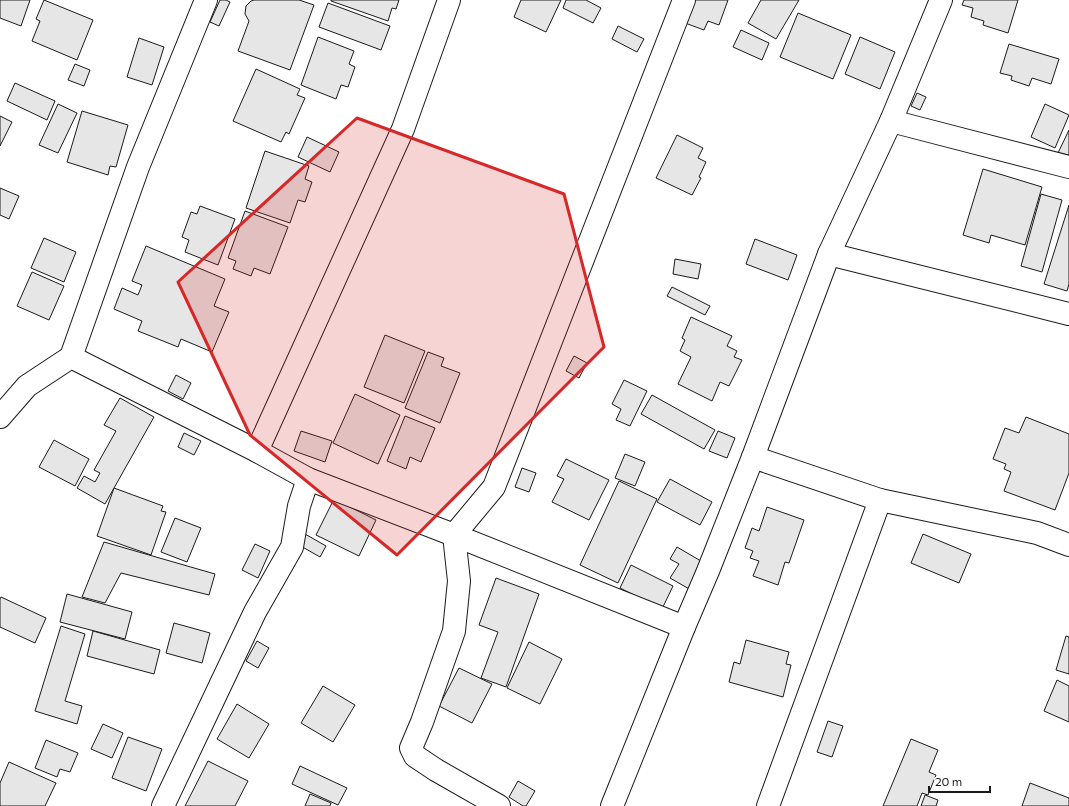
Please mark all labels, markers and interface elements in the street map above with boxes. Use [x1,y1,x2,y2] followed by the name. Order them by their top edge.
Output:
[929,768,990,794] scale bar
[935,774,962,788] text: 20 m

